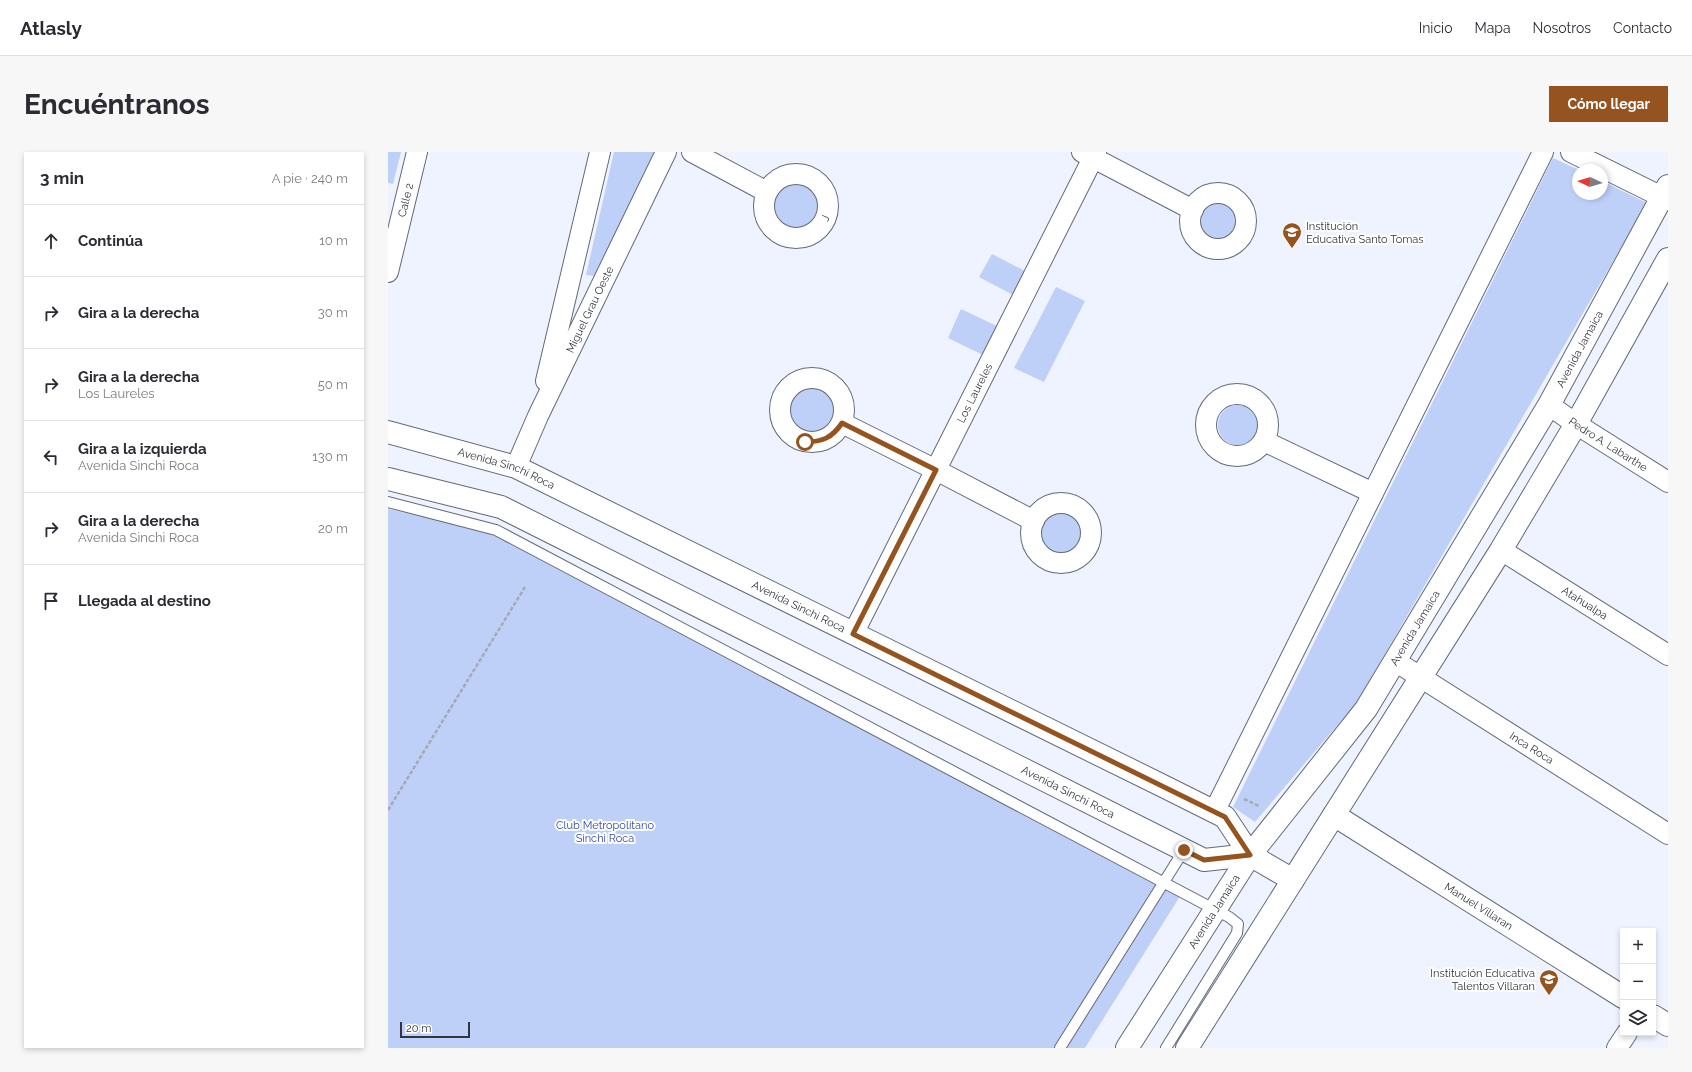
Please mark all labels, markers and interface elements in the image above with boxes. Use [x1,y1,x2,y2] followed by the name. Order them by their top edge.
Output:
[20,17,82,39] text: Atlasly
[1419,20,1452,36] text: Inicio
[1474,20,1511,36] text: Mapa
[1533,20,1591,36] text: Nosotros
[1613,20,1672,36] text: Contacto
[1549,86,1668,122] button: Cómo llegar
[24,88,210,121] text: Encuéntranos
[1572,164,1608,200] north arrow
[40,168,84,188] text: 3 min
[272,171,348,186] text: A pie · 240 m
[395,182,416,219] street label: Calle 2
[818,213,832,223] street label: J
[1306,220,1424,246] place label: Institución Educativa Santo Tomas
[1281,221,1303,249] school or university icon: Institución Educativa Santo Tomas
[40,230,62,252] icon: ahead
[78,232,143,250] text: Continúa
[319,233,348,248] text: 10 m
[564,264,617,355] street label: Miguel Grau Oeste
[40,302,62,324] icon: right
[78,304,199,322] text: Gira a la derecha
[318,305,348,320] text: 30 m
[1554,309,1606,390] street label: Avenida Jamaica
[955,361,995,425] street label: Los Laureles
[78,368,199,386] text: Gira a la derecha
[40,374,62,396] icon: right
[318,377,348,392] text: 50 m
[78,386,155,401] text: Los Laureles
[1566,415,1650,475] street label: Pedro A. Labarthe
[796,433,814,451] route start
[78,440,207,458] text: Gira a la izquierda
[456,445,557,492] street label: Avenida Sinchi Roca
[40,446,62,468] icon: left
[312,449,348,464] text: 130 m
[78,458,199,473] text: Avenida Sinchi Roca
[78,512,199,530] text: Gira a la derecha
[40,518,62,540] icon: right
[318,521,348,536] text: 20 m
[78,530,199,545] text: Avenida Sinchi Roca
[750,578,847,635] street label: Avenida Sinchi Roca
[1559,584,1610,622] street label: Atahualpa
[1388,588,1443,668] street label: Avenida Jamaica
[40,590,62,612] icon: arrive
[78,592,211,610] text: Llegada al destino
[1507,729,1556,767] street label: Inca Roca
[1019,763,1117,821] street label: Avenida Sinchi Roca
[556,819,654,845] park label: Club Metropolitano Sinchi Roca
[1175,841,1193,859] route end
[1186,872,1243,951] street label: Avenida Jamaica
[1442,880,1515,933] street label: Manuel Villaran
[1620,928,1656,1036] map controls
[1620,928,1656,964] button: +
[1620,964,1656,1000] button: −
[1430,967,1535,993] place label: Institución Educativa Talentos Villaran
[1538,968,1560,996] school or university icon: Institución Educativa Talentos Villaran
[1620,1000,1656,1036] button: layers
[400,1020,470,1039] scale bar
[406,1022,431,1035] text: 20 m

